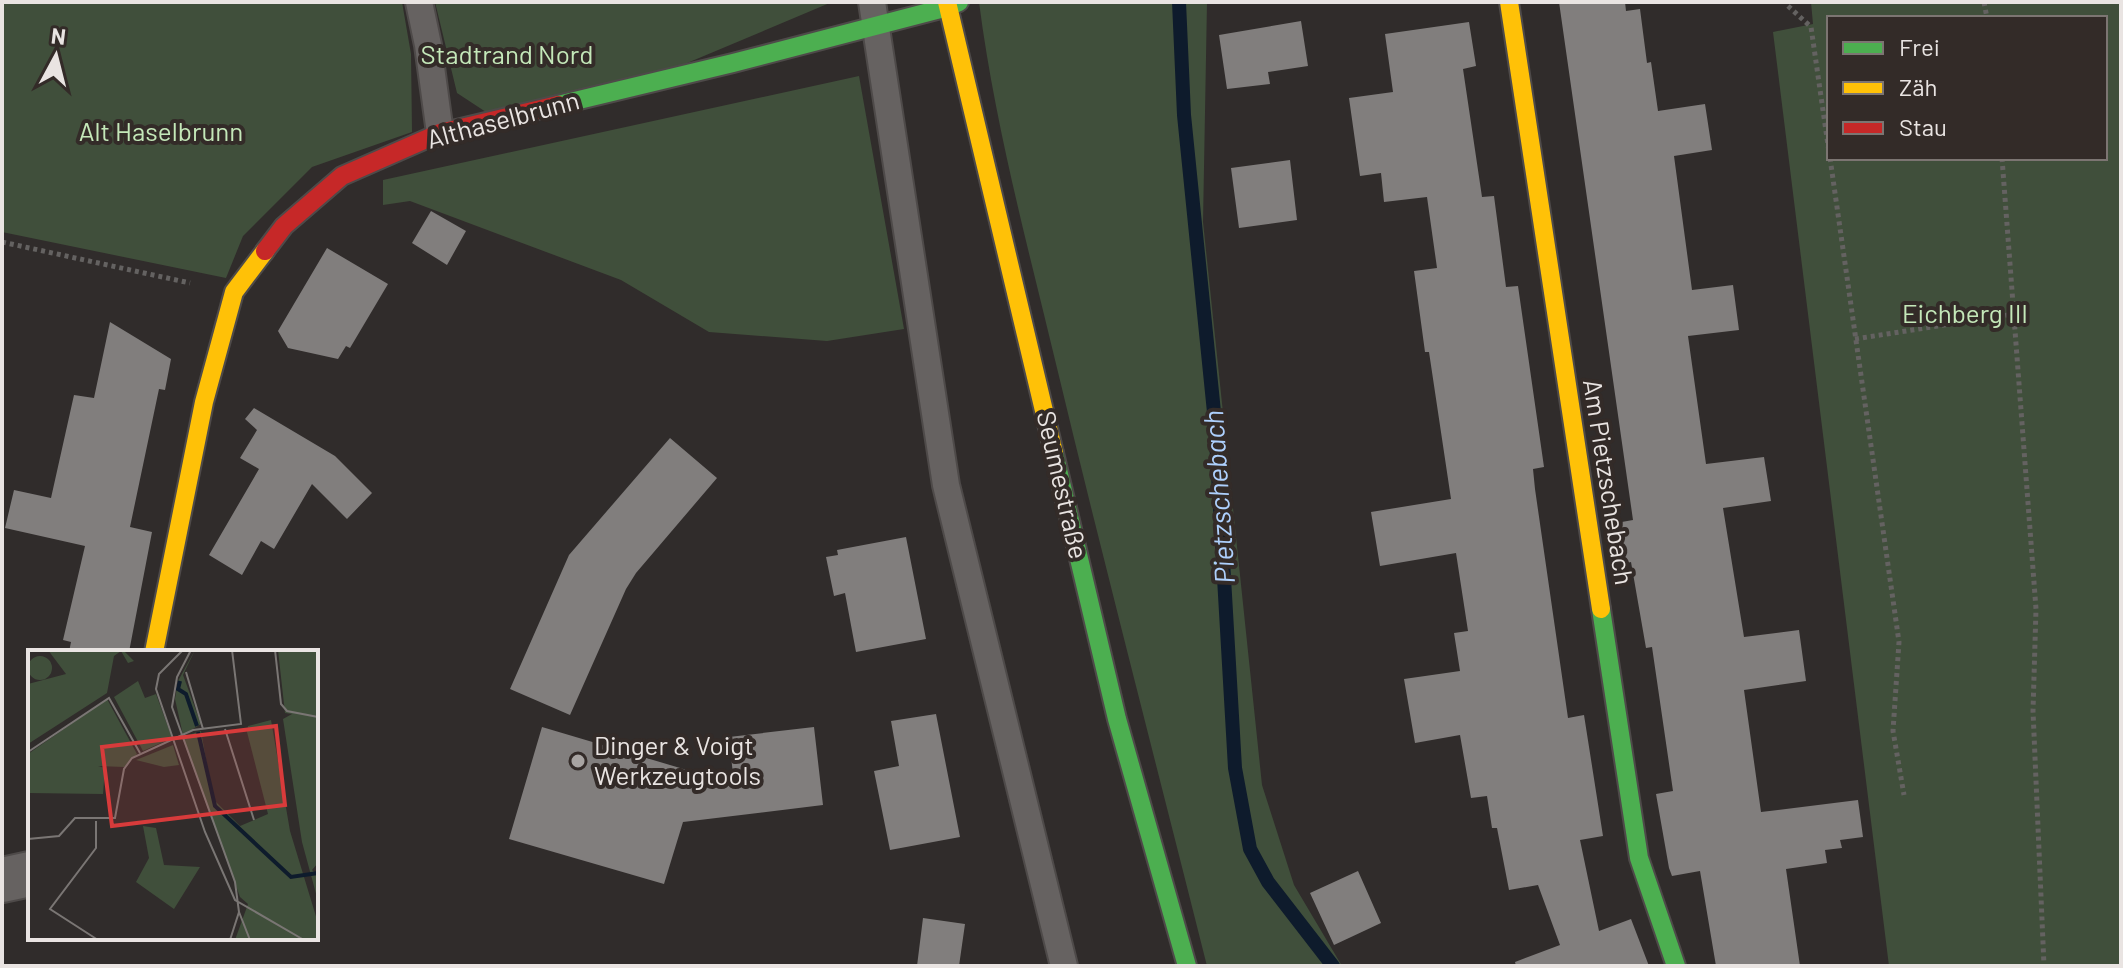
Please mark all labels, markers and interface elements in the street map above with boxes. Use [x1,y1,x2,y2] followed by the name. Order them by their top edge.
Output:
[16,16,96,96] north arrow
[1827,16,2107,160] legend
[50,21,67,49] text: N
[1899,32,1940,61] text: Frei
[421,38,593,69] park label: Stadtrand Nord
[1899,72,1937,101] text: Zäh
[423,83,582,154] street label: Althaselbrunn
[1899,112,1947,141] text: Stau
[79,115,243,146] park label: Alt Haselbrunn
[1902,297,2028,328] park label: Eichberg III
[1578,377,1641,587] street label: Am Pietzschebach
[1031,408,1096,562] street label: Seumestraße
[1195,409,1241,585] water label: Pietzschebach
[28,650,318,940] inset map
[594,729,761,790] place label: Dinger & Voigt Werkzeugtools
[569,752,587,770] marker: Dinger & Voigt Werkzeugtools

